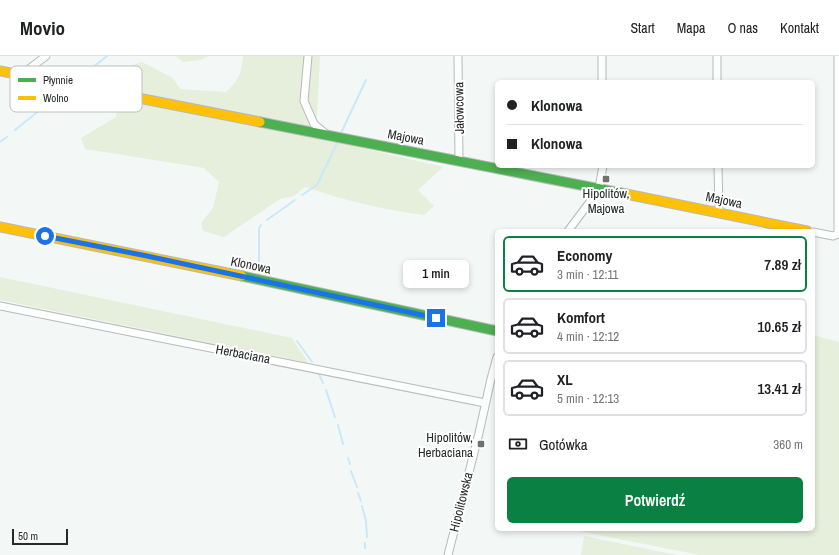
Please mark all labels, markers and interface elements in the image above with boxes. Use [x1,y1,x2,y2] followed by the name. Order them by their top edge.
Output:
[20,15,65,41] text: Movio
[630,19,655,37] text: Start
[677,19,705,37] text: Mapa
[727,19,758,37] text: O nas
[780,19,819,37] text: Kontakt
[10,66,142,112] legend
[43,73,73,87] text: Płynnie
[450,82,468,134] street label: Jałowcowa
[43,91,68,105] text: Wolno
[531,95,582,116] text: Klonowa
[386,125,426,149] street label: Majowa
[531,133,582,154] text: Klonowa
[601,174,611,184] marker: Hipolitów, Majowa
[583,185,629,217] place label: Hipolitów, Majowa
[704,188,744,212] street label: Majowa
[36,227,54,245] route start
[557,245,612,266] text: Economy
[509,246,545,282] icon: car
[229,252,273,278] street label: Klonowa
[764,254,801,275] text: 7.89 zł
[403,260,469,288] callout: 1 min
[422,265,450,282] text: 1 min
[557,266,618,283] text: 3 min · 12:11
[557,307,605,328] text: Komfort
[509,308,545,344] icon: car
[427,309,445,327] route end
[757,316,801,337] text: 10.65 zł
[557,328,619,345] text: 4 min · 12:12
[214,340,272,368] street label: Herbaciana
[557,369,573,390] text: XL
[509,370,545,406] icon: car
[757,378,801,399] text: 13.41 zł
[557,390,619,407] text: 5 min · 12:13
[418,429,473,461] place label: Hipolitów, Herbaciana
[507,433,529,455] icon: cash
[539,434,588,455] text: Gotówka
[773,436,803,453] text: 360 m
[476,439,486,449] marker: Hipolitów, Herbaciana
[445,470,477,534] street label: Hipolitowska
[507,477,803,523] button: Potwierdź
[12,527,68,546] scale bar
[18,529,38,543] text: 50 m

